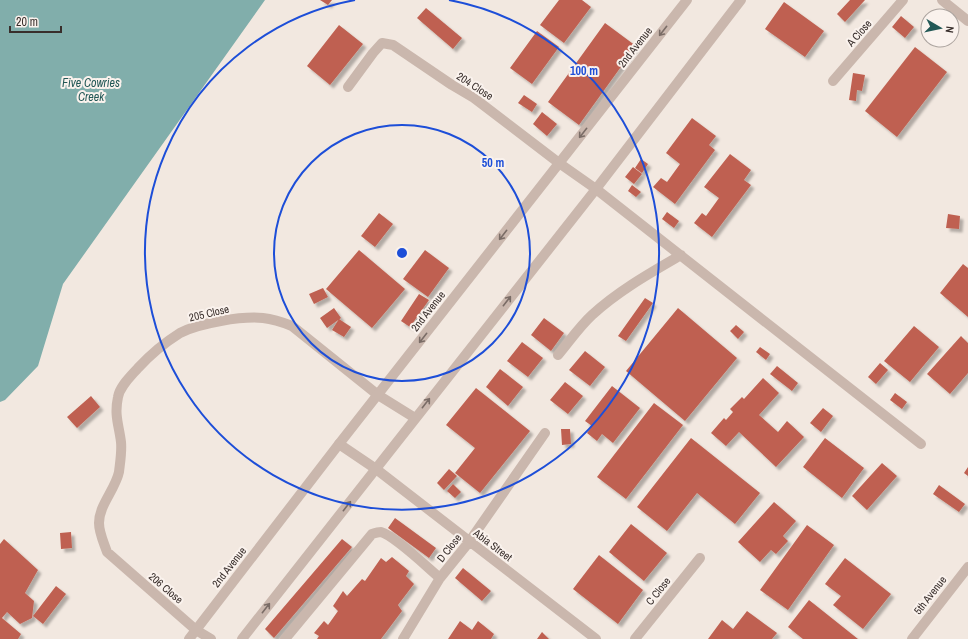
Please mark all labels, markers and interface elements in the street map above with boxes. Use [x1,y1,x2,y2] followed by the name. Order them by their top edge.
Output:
[10,8,61,34] scale bar
[920,8,960,48] north arrow
[16,14,38,30] text: 20 m
[843,17,874,50] street label: A Close
[615,24,655,70] street label: 2nd Avenue
[659,25,668,36] one-way arrow
[942,25,957,34] text: N
[570,63,598,79] text: 100 m
[454,69,496,103] street label: 204 Close
[62,75,120,105] water label: Five Cowries Creek
[579,127,587,138] one-way arrow
[482,155,504,171] text: 50 m
[498,230,507,241] one-way arrow
[395,246,409,260] centre of rings
[408,288,448,334] street label: 2nd Avenue
[503,296,511,307] one-way arrow
[188,302,230,324] street label: 205 Close
[418,332,427,343] one-way arrow
[422,398,431,409] one-way arrow
[342,501,351,512] one-way arrow
[470,525,516,564] street label: Abia Street
[434,531,464,565] street label: D Close
[209,544,249,590] street label: 2nd Avenue
[146,569,186,607] street label: 206 Close
[911,573,949,617] street label: 5th Avenue
[642,574,674,608] street label: C Close
[262,603,271,614] one-way arrow

